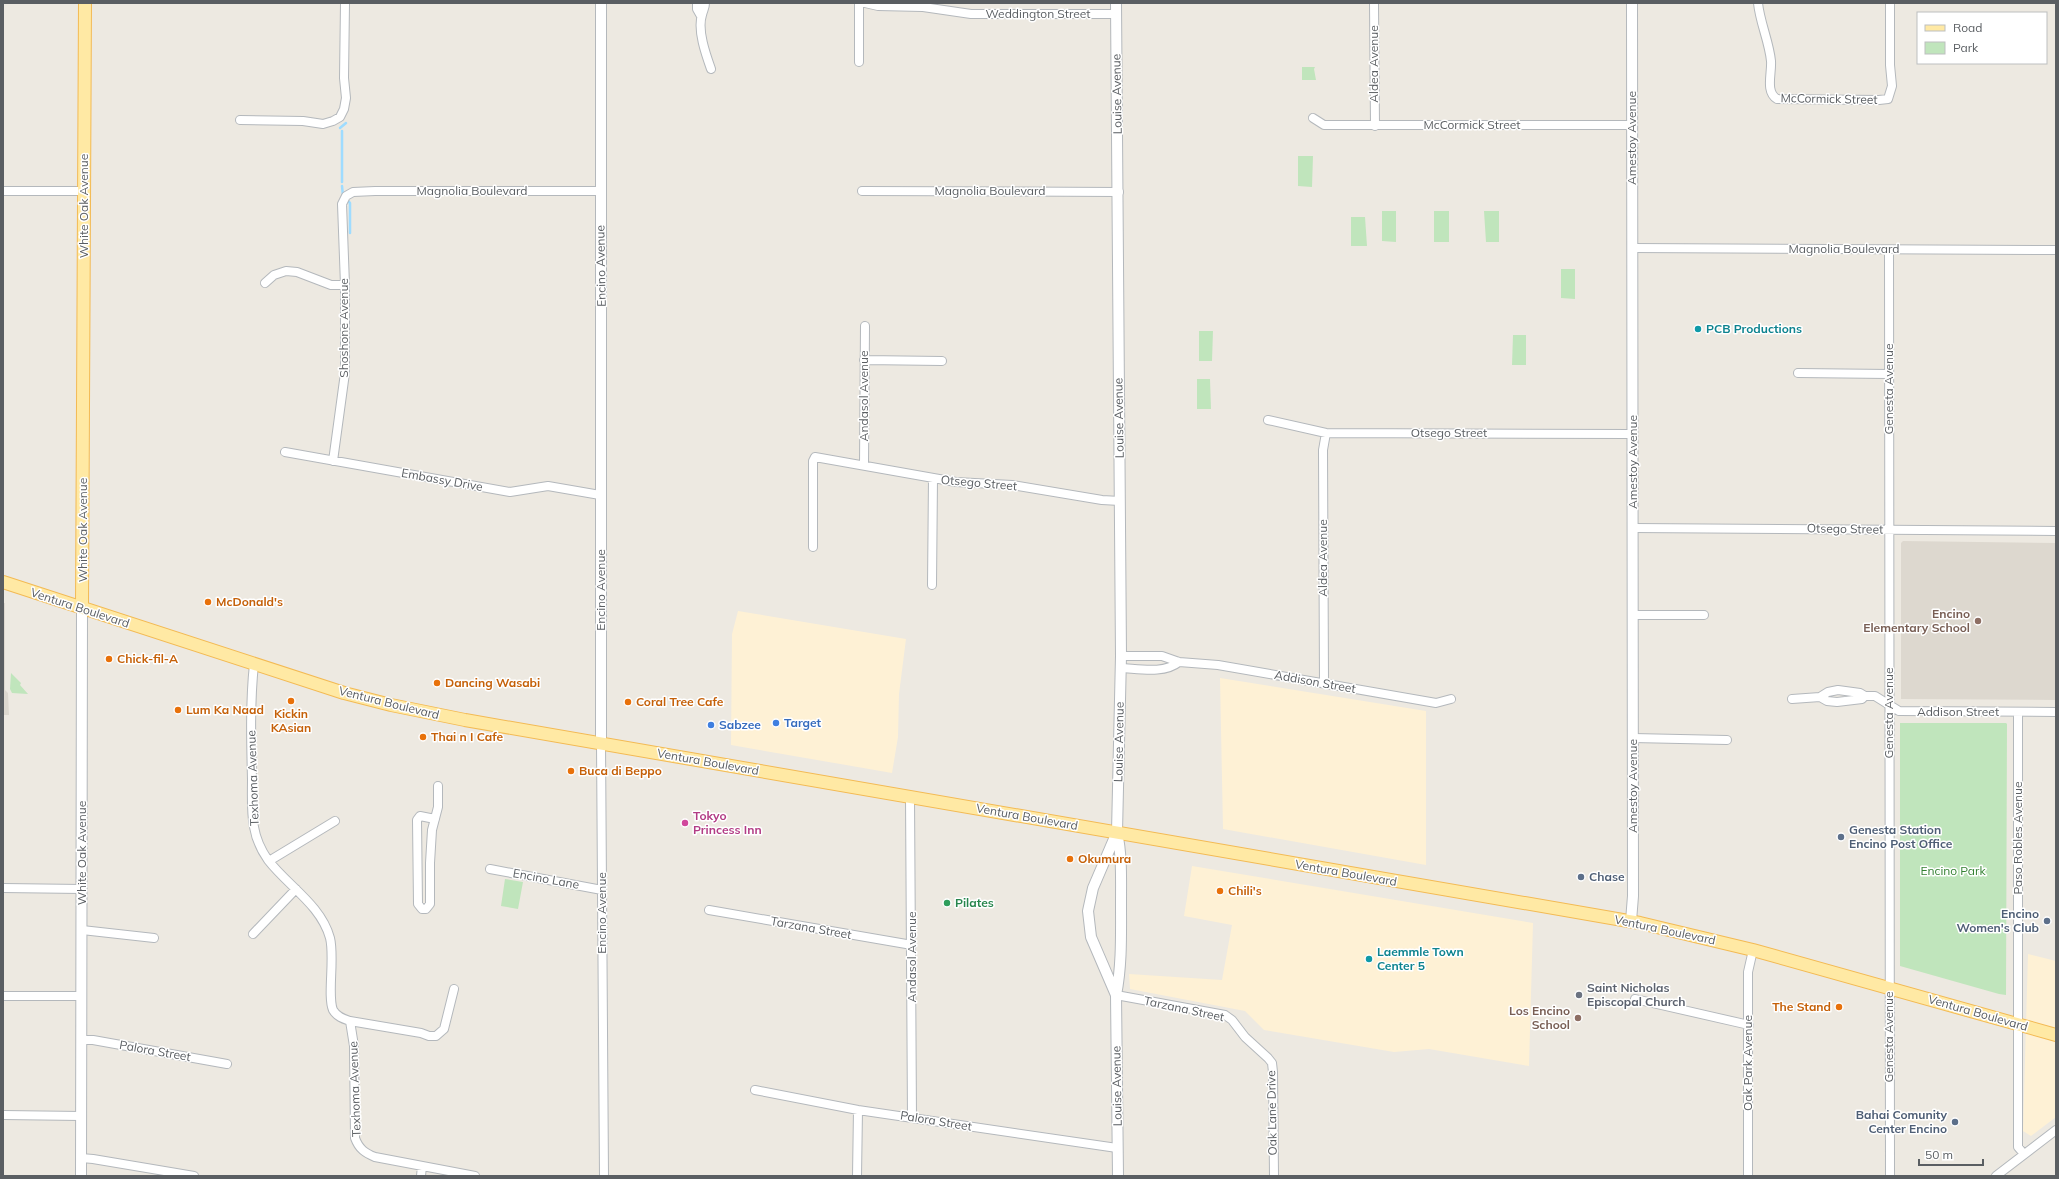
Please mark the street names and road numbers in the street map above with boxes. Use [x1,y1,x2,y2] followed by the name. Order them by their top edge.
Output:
[985,6,1091,21] street label: Weddington Street
[1366,25,1381,103] street label: Aldea Avenue
[1108,54,1125,134] street label: Louise Avenue
[1780,90,1878,107] street label: McCormick Street
[1624,91,1639,185] street label: Amestoy Avenue
[1423,117,1521,132] street label: McCormick Street
[76,154,91,258] street label: White Oak Avenue
[417,183,527,198] street label: Magnolia Boulevard
[935,183,1045,198] street label: Magnolia Boulevard
[592,225,609,307] street label: Encino Avenue
[1789,241,1899,256] street label: Magnolia Boulevard
[336,278,351,378] street label: Shoshone Avenue
[1881,343,1896,435] street label: Genesta Avenue
[856,351,871,441] street label: Andasol Avenue
[1110,378,1127,458] street label: Louise Avenue
[1625,415,1640,509] street label: Amestoy Avenue
[1411,425,1487,440] street label: Otsego Street
[400,465,484,494] street label: Embassy Drive
[940,472,1018,493] street label: Otsego Street
[75,478,90,582] street label: White Oak Avenue
[1315,519,1330,597] street label: Aldea Avenue
[1807,520,1883,537] street label: Otsego Street
[593,549,608,631] street label: Encino Avenue
[29,584,132,631] street label: Ventura Boulevard
[1273,667,1357,696] street label: Addison Street
[1881,667,1896,759] street label: Genesta Avenue
[337,683,441,722] street label: Ventura Boulevard
[1110,702,1127,782] street label: Louise Avenue
[1917,704,1999,719] street label: Addison Street
[243,730,262,826] street label: Texhoma Avenue
[1625,739,1640,833] street label: Amestoy Avenue
[656,745,760,778] street label: Ventura Boulevard
[2010,781,2025,895] street label: Paso Robles Avenue
[975,800,1079,833] street label: Ventura Boulevard
[74,801,89,905] street label: White Oak Avenue
[1294,856,1398,889] street label: Ventura Boulevard
[512,865,580,892] street label: Encino Lane
[594,872,609,954] street label: Encino Avenue
[1613,911,1717,948] street label: Ventura Boulevard
[904,912,919,1002] street label: Andasol Avenue
[769,913,853,942] street label: Tarzana Street
[1881,991,1896,1083] street label: Genesta Avenue
[1926,991,2030,1034] street label: Ventura Boulevard
[1143,993,1226,1024] street label: Tarzana Street
[1740,1015,1755,1111] street label: Oak Park Avenue
[118,1037,192,1064] street label: Palora Street
[345,1041,364,1137] street label: Texhoma Avenue
[1108,1046,1125,1126] street label: Louise Avenue
[1263,1070,1280,1156] street label: Oak Lane Drive
[899,1107,973,1134] street label: Palora Street

